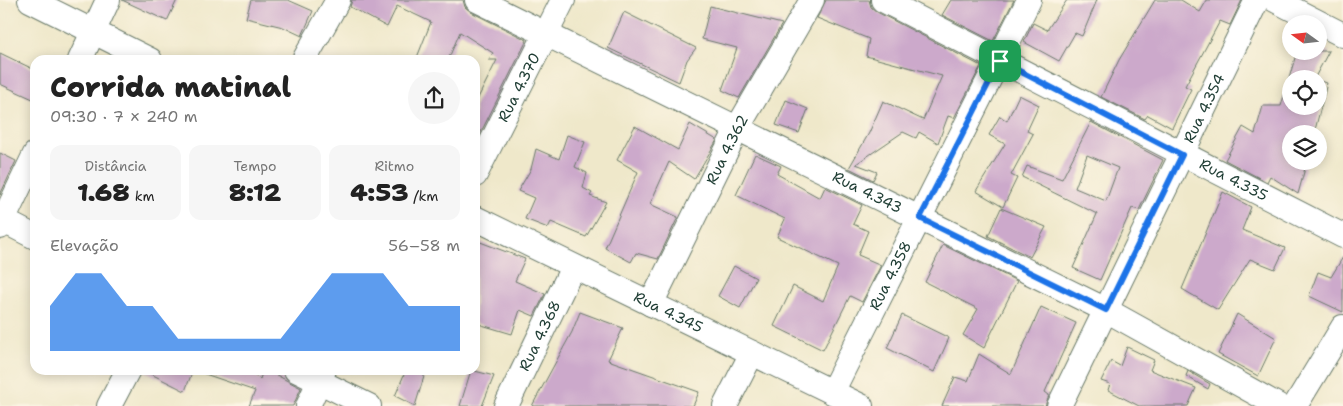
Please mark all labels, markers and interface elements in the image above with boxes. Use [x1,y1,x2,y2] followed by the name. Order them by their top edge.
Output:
[1282,15,1328,60] north arrow
[1282,15,1327,170] map controls
[979,40,1021,82] pin
[986,47,1014,75] icon: arrive
[493,49,545,126] street label: Rua 4.370
[50,68,291,106] text: Corrida matinal
[1179,70,1229,147] street label: Rua 4.354
[1282,70,1327,115] button: locate
[408,72,460,124] button: share
[50,106,198,127] text: 09:30 · 7 × 240 m
[701,111,753,188] street label: Rua 4.362
[1282,125,1327,170] button: layers
[1196,154,1271,206] street label: Rua 4.335
[85,157,147,175] text: Distância
[233,157,277,175] text: Tempo
[374,157,414,175] text: Ritmo
[829,167,905,218] street label: Rua 4.343
[77,175,130,209] text: 1.68
[229,175,281,209] text: 8:12
[350,175,409,209] text: 4:53
[130,187,154,205] text: km
[409,187,438,205] text: /km
[50,235,119,256] text: Elevação
[388,235,460,256] text: 56–58 m
[865,238,916,314] street label: Rua 4.358
[630,287,706,337] street label: Rua 4.345
[514,297,565,374] street label: Rua 4.368

